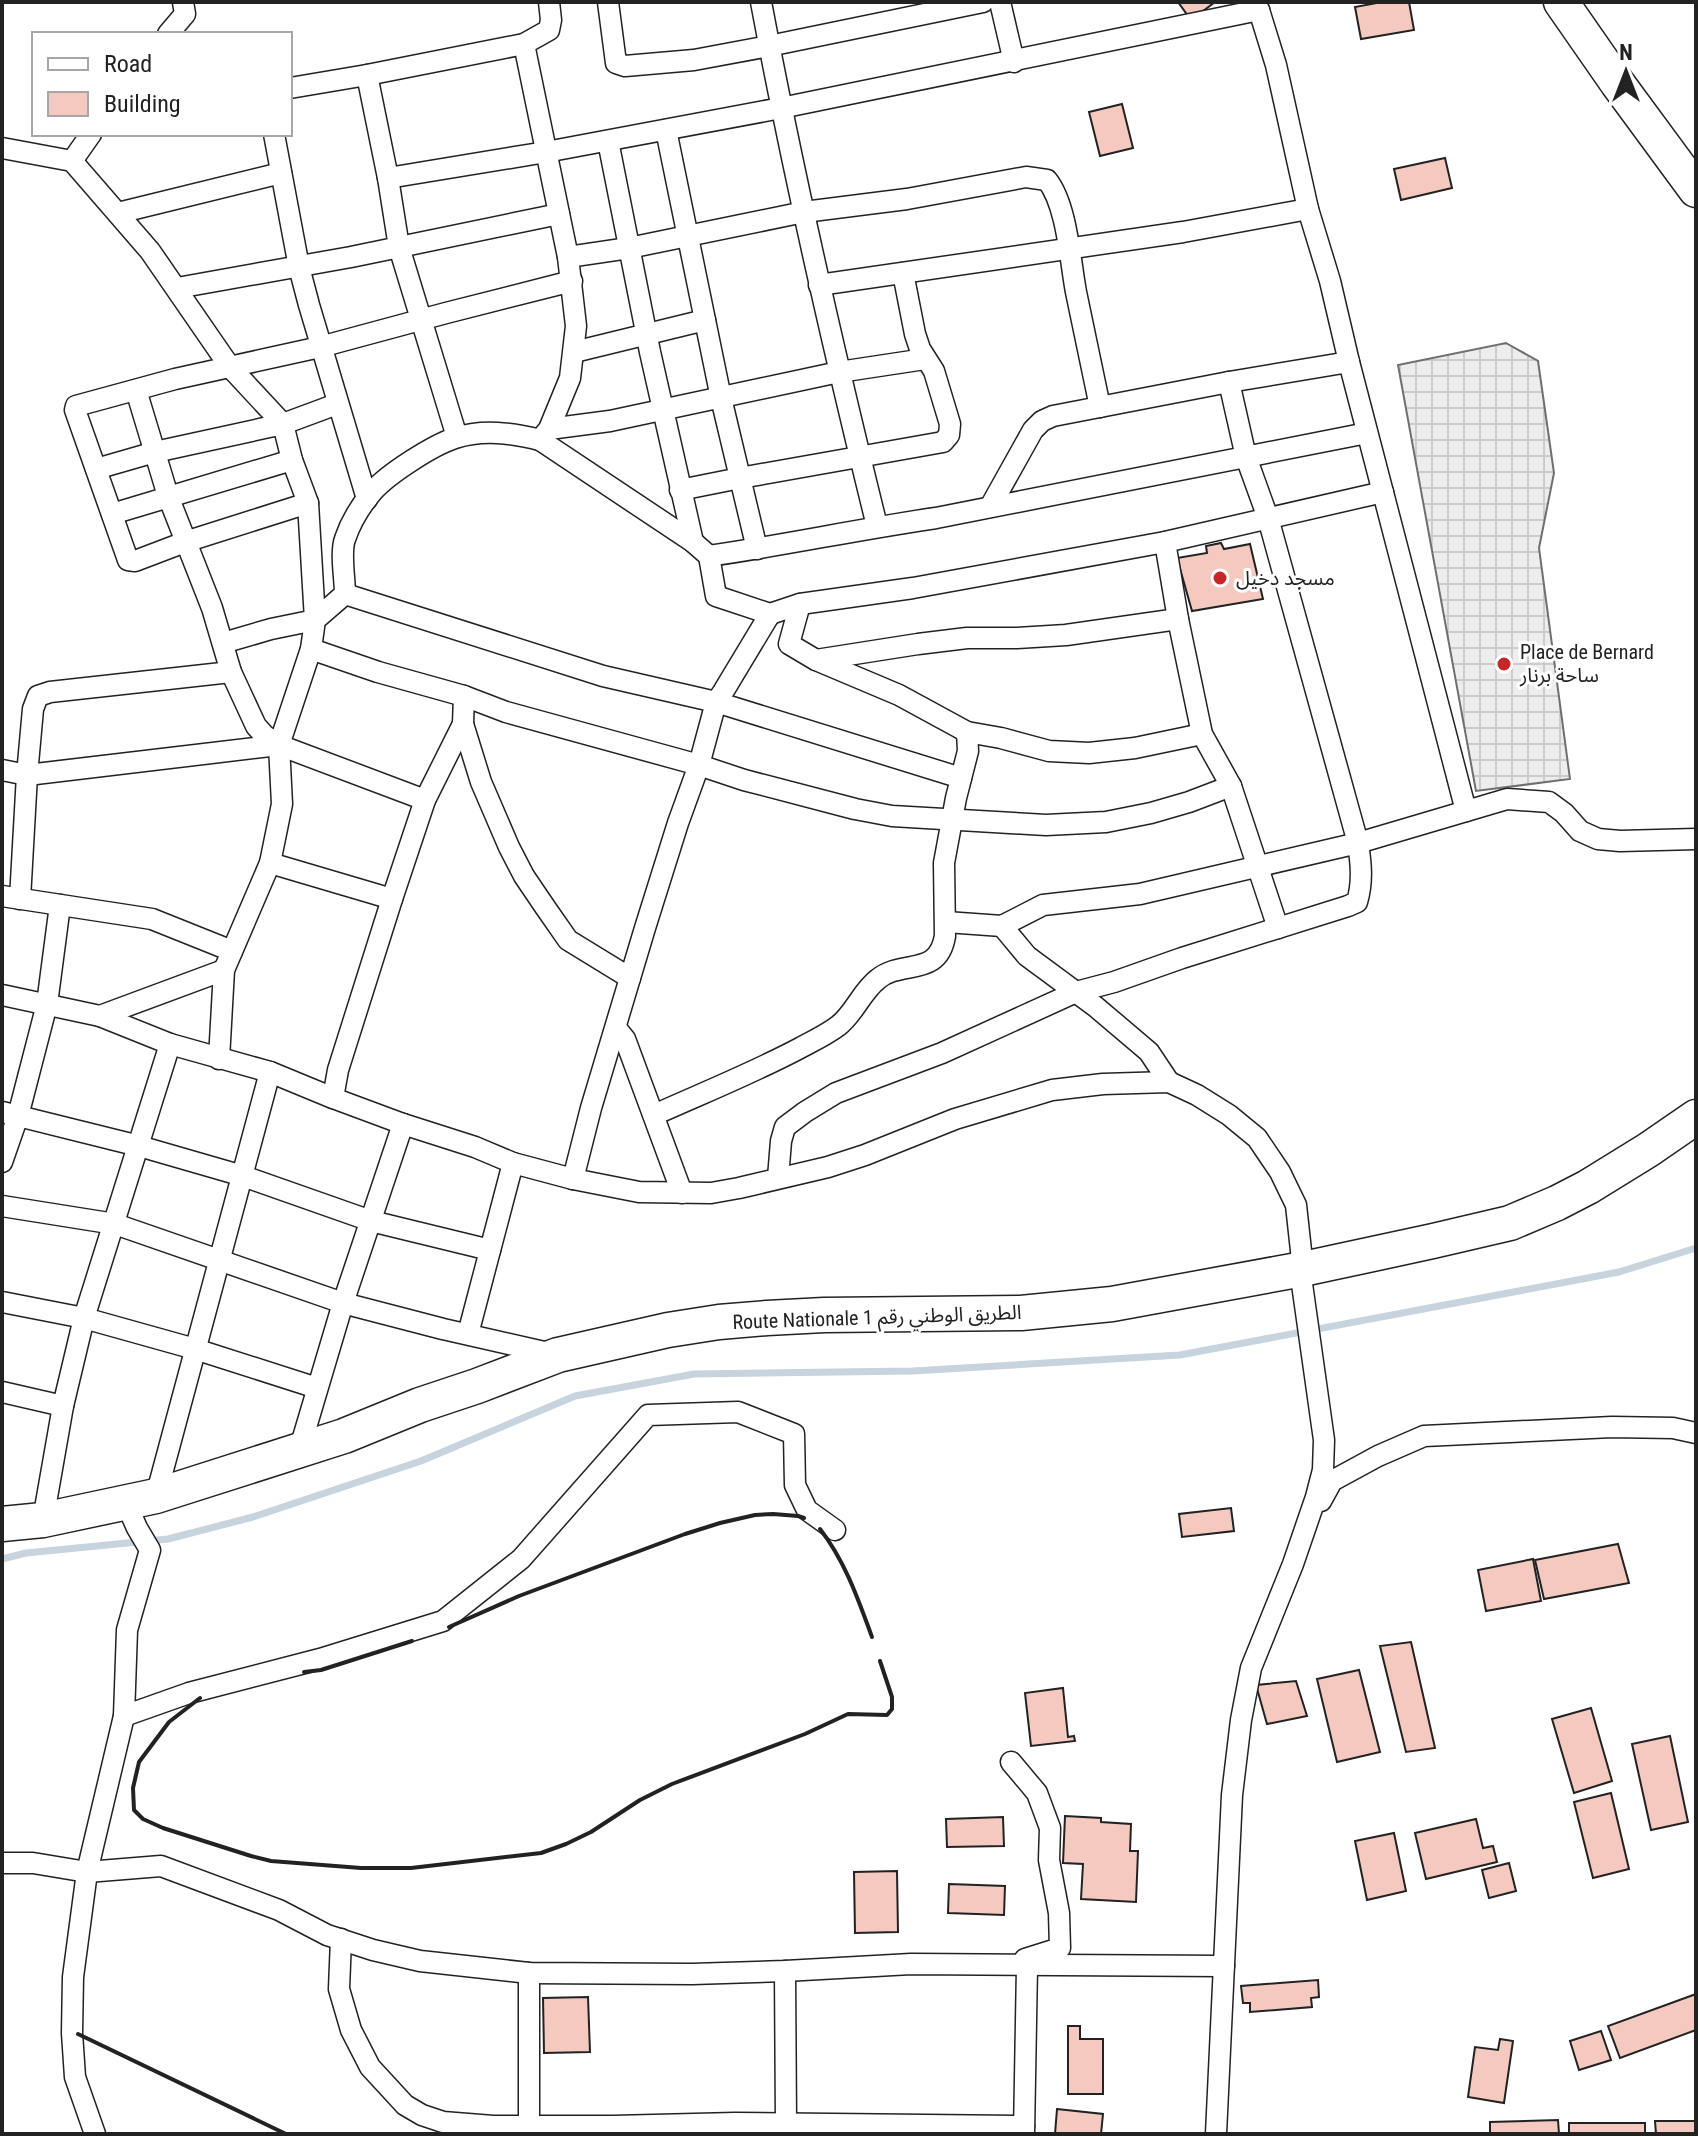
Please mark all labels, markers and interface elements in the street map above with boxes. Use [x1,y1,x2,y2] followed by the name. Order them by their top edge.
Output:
[32,32,292,136] legend
[1586,32,1666,112] north arrow
[1619,40,1633,65] text: N
[104,50,152,78] text: Road
[104,90,181,118] text: Building
[1236,566,1335,590] place label: مسجد دخيل
[1211,569,1229,587] marker: مسجد دخيل
[1519,640,1654,687] place label: Place de Bernard ساحة برنار
[1495,655,1513,673] marker: Place de Bernard ساحة برنار
[732,1300,1022,1338] street label: Route Nationale الطريق الوطني رقم 1

